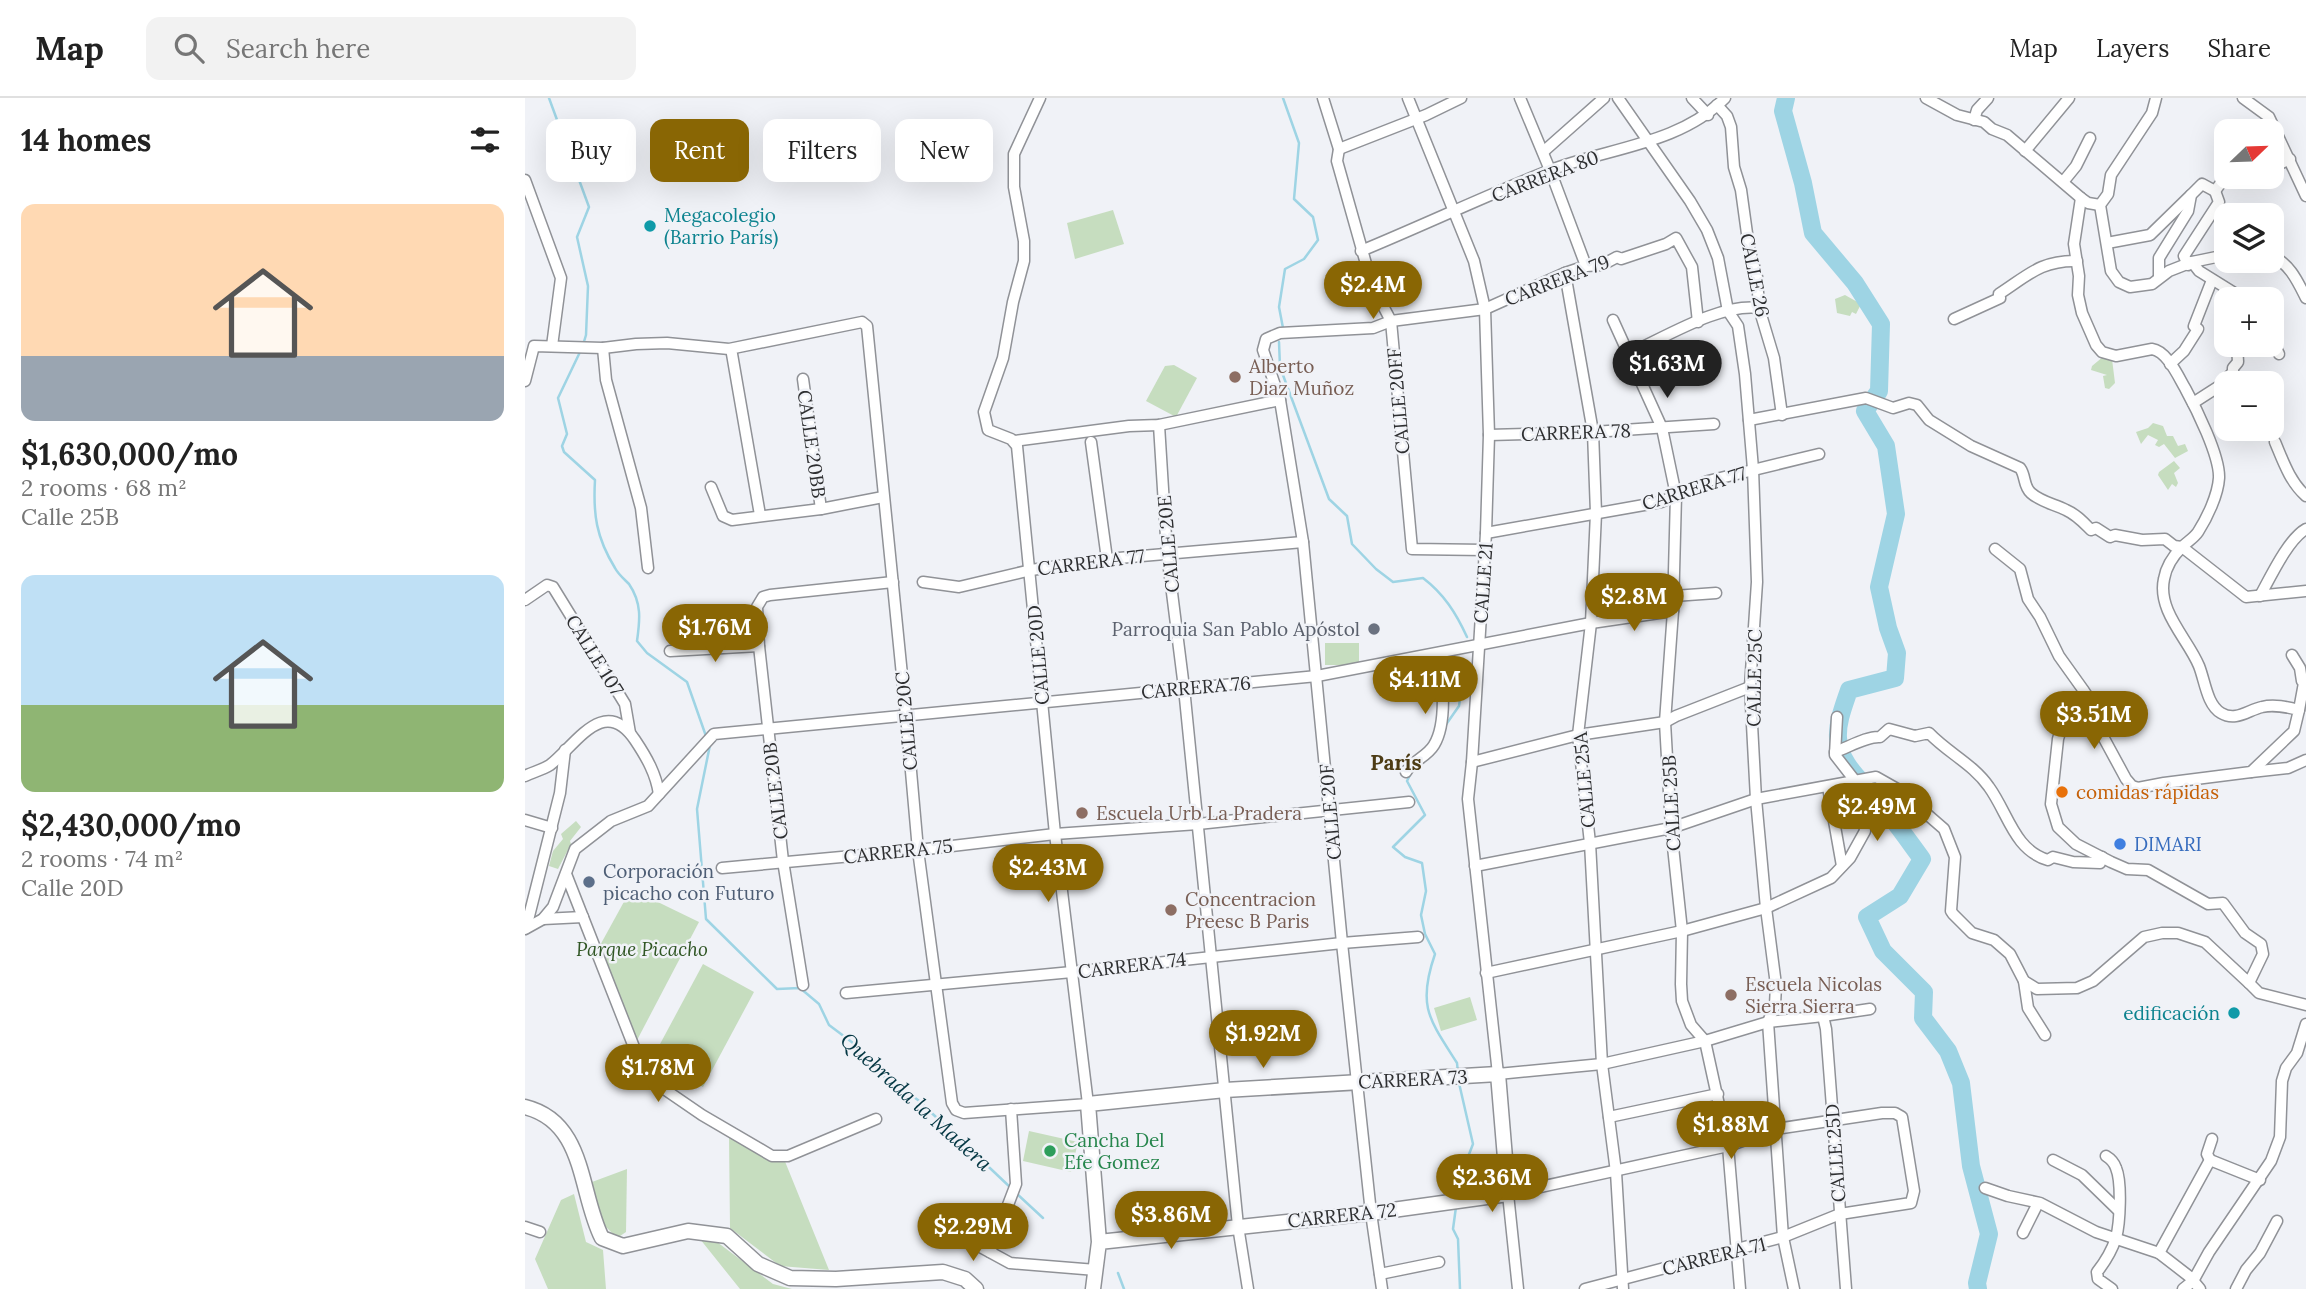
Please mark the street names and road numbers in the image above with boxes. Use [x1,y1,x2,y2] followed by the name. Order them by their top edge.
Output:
[1488,145,1602,207] street label: CARRERA 80
[1735,231,1775,319] street label: CALLE 26
[1501,249,1613,311] street label: CARRERA 79
[1381,347,1415,455] street label: CALLE 20FF
[793,388,832,500] street label: CALLE 20BB
[1521,418,1631,446] street label: CARRERA 78
[1639,461,1749,515] street label: CARRERA 77
[1152,494,1184,594] street label: CALLE 20E
[1468,542,1498,624] street label: CALLE 21
[1036,543,1146,580] street label: CARRERA 77
[1022,604,1054,706] street label: CALLE 20D
[561,610,629,700] street label: CALLE 107
[1741,629,1767,727] street label: CALLE 25C
[1140,670,1252,704] street label: CARRERA 76
[890,671,922,771] street label: CALLE 20C
[1568,730,1600,829] street label: CALLE 25A
[757,741,793,841] street label: CALLE 20B
[1656,754,1685,852] street label: CALLE 25B
[1314,763,1346,861] street label: CALLE 20F
[842,833,954,869] street label: CARRERA 75
[1076,946,1188,984] street label: CARRERA 74
[1358,1064,1468,1094] street label: CARRERA 73
[1820,1103,1850,1203] street label: CALLE 25D
[1286,1197,1398,1233] street label: CARRERA 72
[1660,1232,1768,1280] street label: CARRERA 71

